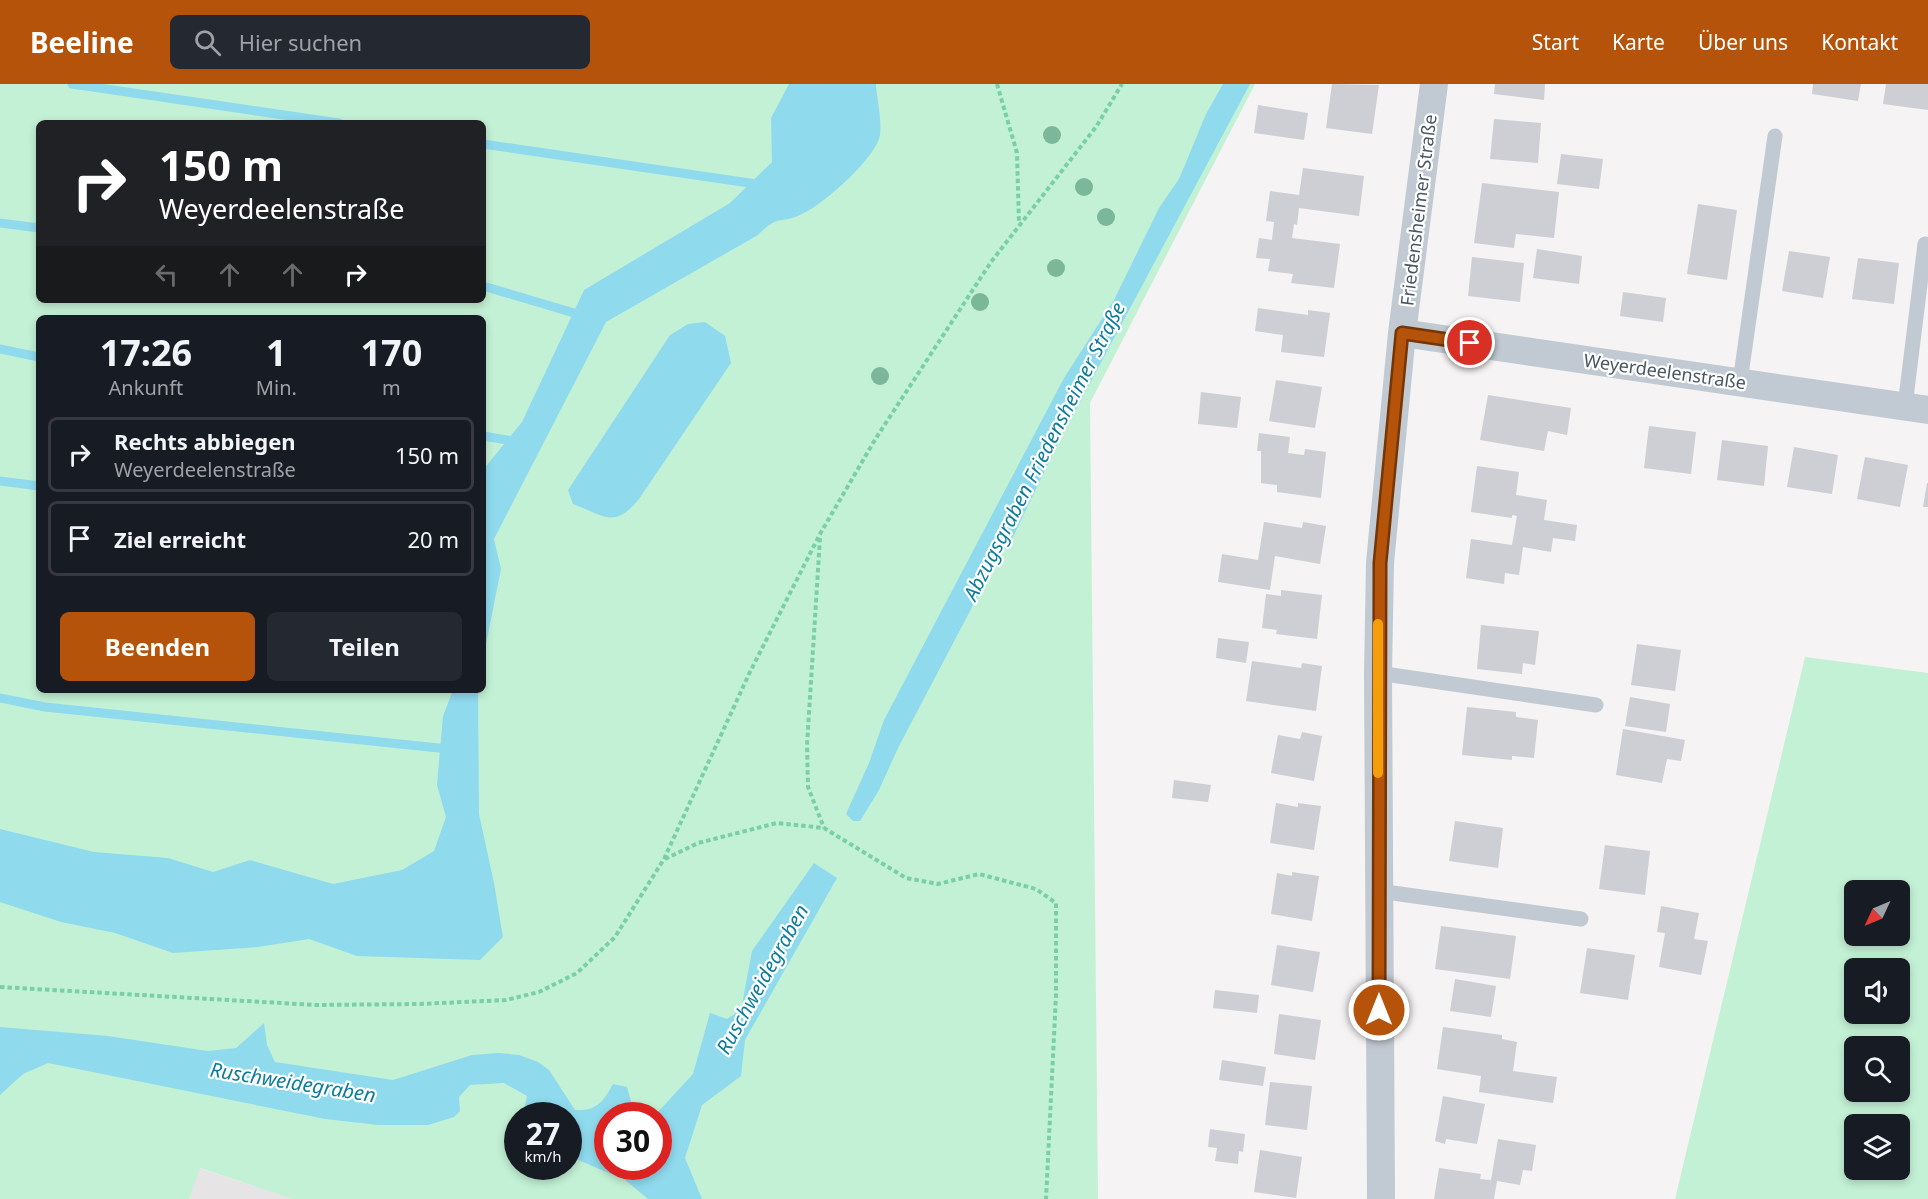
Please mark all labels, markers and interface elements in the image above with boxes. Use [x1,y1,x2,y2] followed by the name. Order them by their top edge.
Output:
[170,15,590,69] search box
[30,23,134,61] text: Beeline
[191,26,224,59] icon: search
[239,27,362,57] text: Hier suchen
[1532,28,1579,56] text: Start
[1612,28,1665,56] text: Karte
[1698,28,1788,56] text: Über uns
[1821,28,1898,56] text: Kontakt
[1394,113,1442,307] street label: Friedensheimer Straße
[159,136,283,193] text: 150 m
[60,144,138,222] icon: right
[159,190,405,227] text: Weyerdeelenstraße
[150,258,183,291] icon: left
[213,258,246,291] icon: ahead
[276,258,309,291] icon: ahead
[339,258,372,291] icon: right
[956,297,1131,606] water label: Abzugsgraben Friedensheimer Straße
[1444,317,1495,368] pin
[1453,326,1486,359] icon: arrive
[100,328,192,377] text: 17:26
[266,328,287,377] text: 1
[361,328,422,377] text: 170
[1582,348,1748,394] street label: Weyerdeelenstraße
[109,374,183,401] text: Ankunft
[256,374,297,401] text: Min.
[382,374,401,401] text: m
[114,426,296,456] text: Rechts abbiegen
[63,438,96,471] icon: right
[395,440,459,470] text: 150 m
[114,456,296,483] text: Weyerdeelenstraße
[63,522,96,555] icon: arrive
[114,524,246,554] text: Ziel erreicht
[408,524,459,554] text: 20 m
[60,612,255,681] button: Beenden
[267,612,462,681] button: Teilen
[1844,880,1910,946] north arrow
[1844,880,1910,1180] map controls
[710,899,814,1059] water label: Ruschweidegraben
[1844,958,1910,1024] button: sound
[1347,978,1411,1042] position arrow
[1844,1036,1910,1102] button: search
[208,1056,378,1108] water label: Ruschweidegraben
[594,1102,672,1180] speed limit sign: 30
[526,1113,560,1154] text: 27
[1844,1114,1910,1180] button: layers
[525,1146,561,1166] text: km/h

